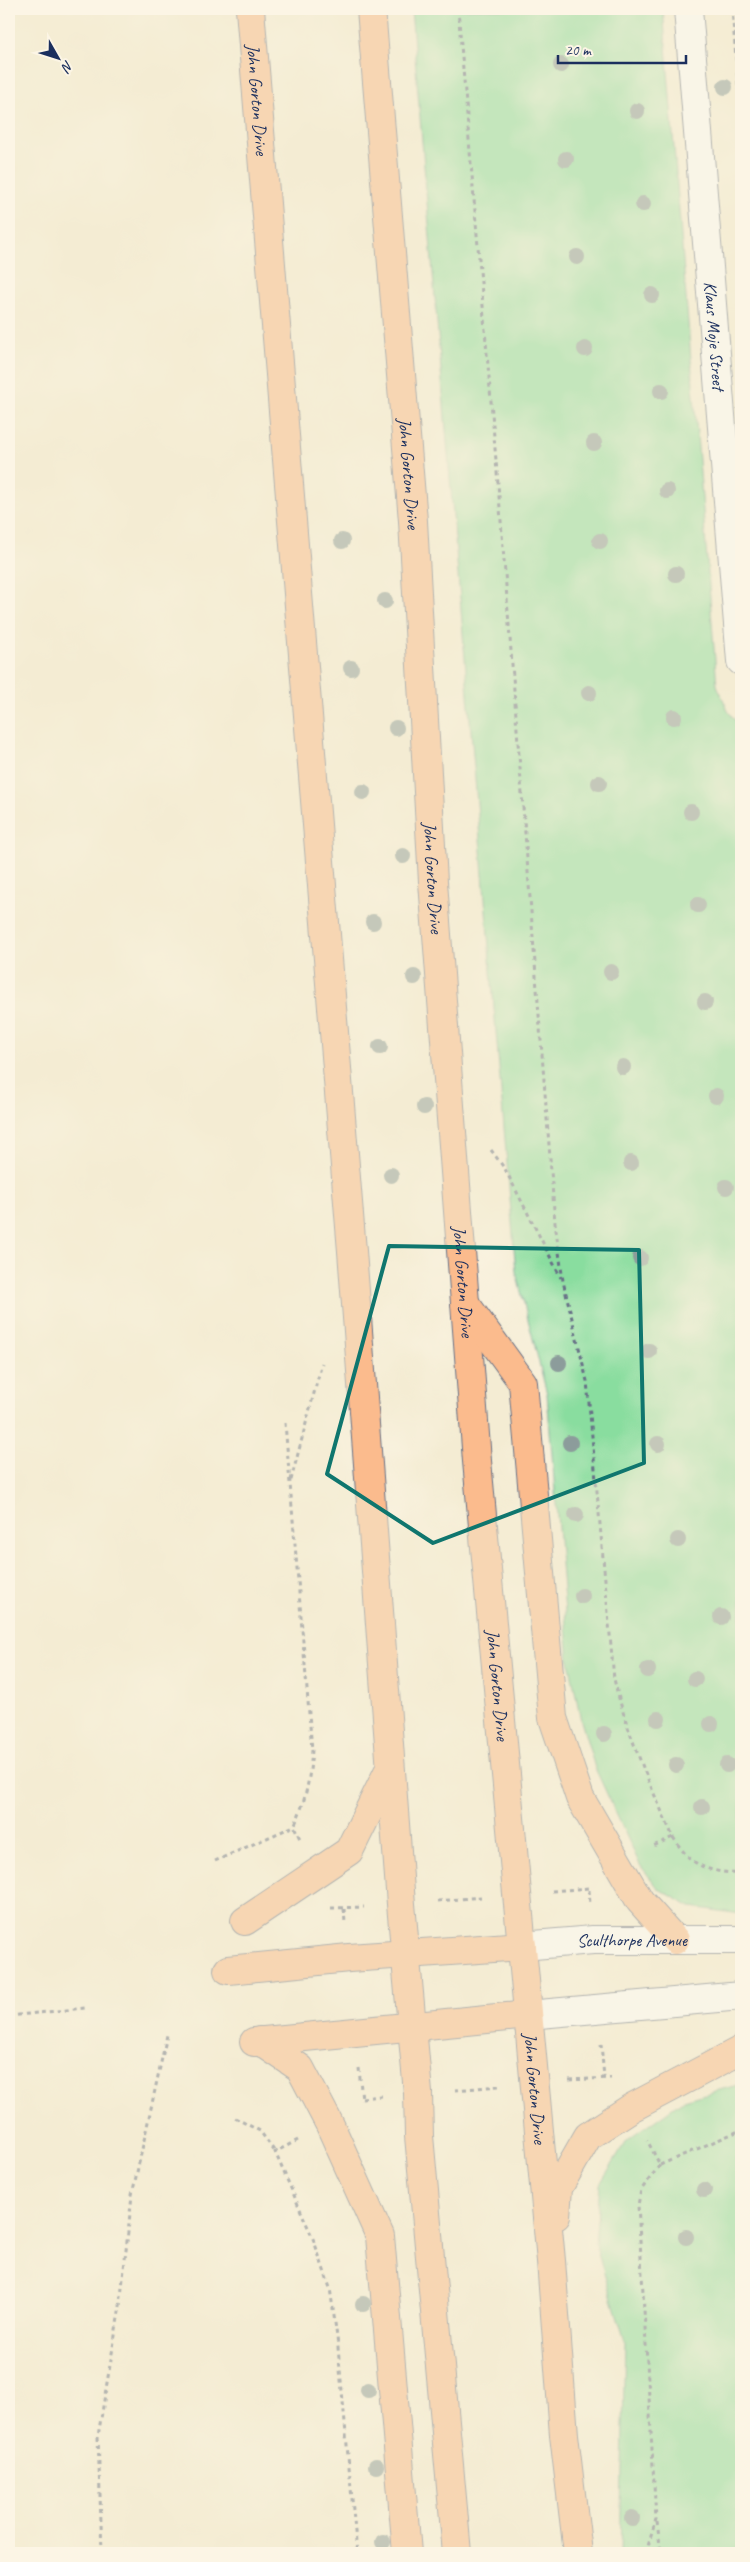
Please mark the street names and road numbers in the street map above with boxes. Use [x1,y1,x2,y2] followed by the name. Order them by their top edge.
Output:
[242,42,273,157] street label: John Gorton Drive
[699,281,730,394] street label: Klaus Moje Street
[394,416,424,531] street label: John Gorton Drive
[419,821,448,935] street label: John Gorton Drive
[448,1224,479,1339] street label: John Gorton Drive
[482,1628,514,1743] street label: John Gorton Drive
[576,1929,688,1952] street label: Sculthorpe Avenue
[519,2031,551,2146] street label: John Gorton Drive

